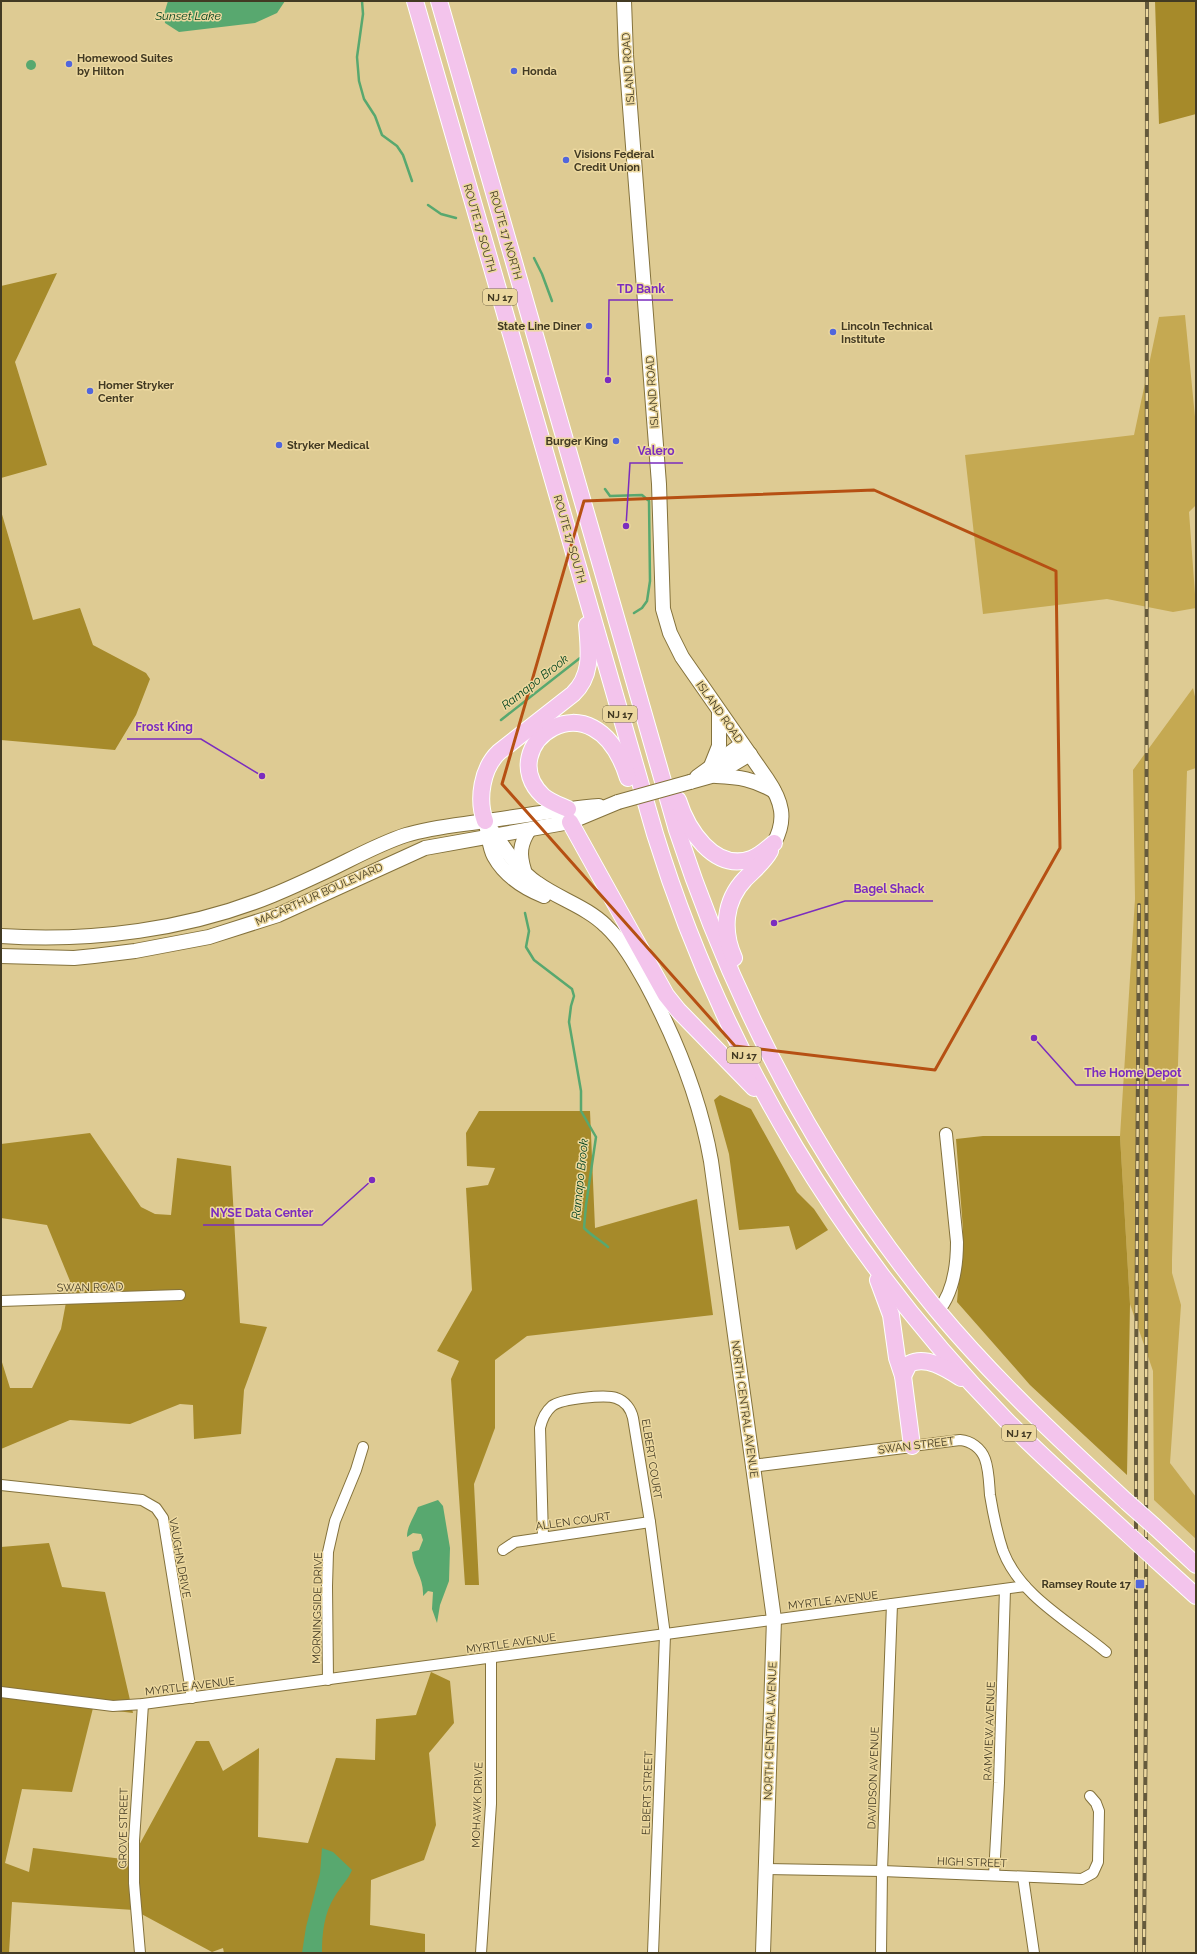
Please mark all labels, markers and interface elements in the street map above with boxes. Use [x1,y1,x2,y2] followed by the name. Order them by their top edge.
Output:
[154,9,221,23] water label: Sunset Lake
[619,32,638,106] street label: ISLAND ROAD
[77,52,174,78] place label: Homewood Suites by Hilton
[64,59,74,69] marker: Homewood Suites by Hilton
[522,65,557,78] place label: Honda
[509,66,519,76] marker: Honda
[574,148,655,174] place label: Visions Federal Credit Union
[561,155,571,165] marker: Visions Federal Credit Union
[461,182,498,274] street label: ROUTE 17 SOUTH
[487,189,524,281] street label: ROUTE 17 NORTH
[609,276,673,300] callout: TD Bank
[617,282,665,296] text: TD Bank
[483,289,517,305] road number: NJ 17
[497,320,582,333] place label: State Line Diner
[841,320,933,346] place label: Lincoln Technical Institute
[584,321,594,331] marker: State Line Diner
[828,327,838,337] marker: Lincoln Technical Institute
[643,355,662,429] street label: ISLAND ROAD
[98,379,175,405] place label: Homer Stryker Center
[85,386,95,396] marker: Homer Stryker Center
[546,435,608,448] place label: Burger King
[611,436,621,446] marker: Burger King
[287,439,370,452] place label: Stryker Medical
[630,439,683,463] callout: Valero
[274,440,284,450] marker: Stryker Medical
[637,444,675,458] text: Valero
[551,493,588,585] street label: ROUTE 17 SOUTH
[499,651,572,712] water label: Ramapo Brook
[693,679,746,746] street label: ISLAND ROAD
[603,706,637,722] road number: NJ 17
[127,715,201,739] callout: Frost King
[135,720,193,734] text: Frost King
[253,860,385,929] street label: MACARTHUR BOULEVARD
[845,877,933,901] callout: Bagel Shack
[853,882,925,896] text: Bagel Shack
[727,1047,761,1063] road number: NJ 17
[1076,1061,1189,1085] callout: The Home Depot
[1084,1066,1182,1080] text: The Home Depot
[569,1137,591,1220] water label: Ramapo Brook
[203,1201,322,1225] callout: NYSE Data Center
[211,1206,314,1220] text: NYSE Data Center
[57,1280,124,1295] street label: SWAN ROAD
[728,1340,761,1479] street label: NORTH CENTRAL AVENUE
[639,1418,664,1501] street label: ELBERT COURT
[1002,1425,1036,1441] road number: NJ 17
[877,1434,955,1457] street label: SWAN STREET
[534,1510,612,1533] street label: ALLEN COURT
[166,1517,193,1600] street label: VAUGHN DRIVE
[310,1552,325,1664] street label: MORNINGSIDE DRIVE
[1041,1578,1132,1591] place label: Ramsey Route 17
[1134,1578,1146,1590] marker: Ramsey Route 17
[787,1588,879,1612] street label: MYRTLE AVENUE
[465,1631,557,1656] street label: MYRTLE AVENUE
[762,1661,779,1800] street label: NORTH CENTRAL AVENUE
[144,1674,236,1698] street label: MYRTLE AVENUE
[981,1681,998,1781] street label: RAMVIEW AVENUE
[865,1726,882,1830] street label: DAVIDSON AVENUE
[640,1750,655,1835] street label: ELBERT STREET
[470,1762,486,1848] street label: MOHAWK DRIVE
[116,1787,131,1868] street label: GROVE STREET
[937,1855,1008,1870] street label: HIGH STREET

